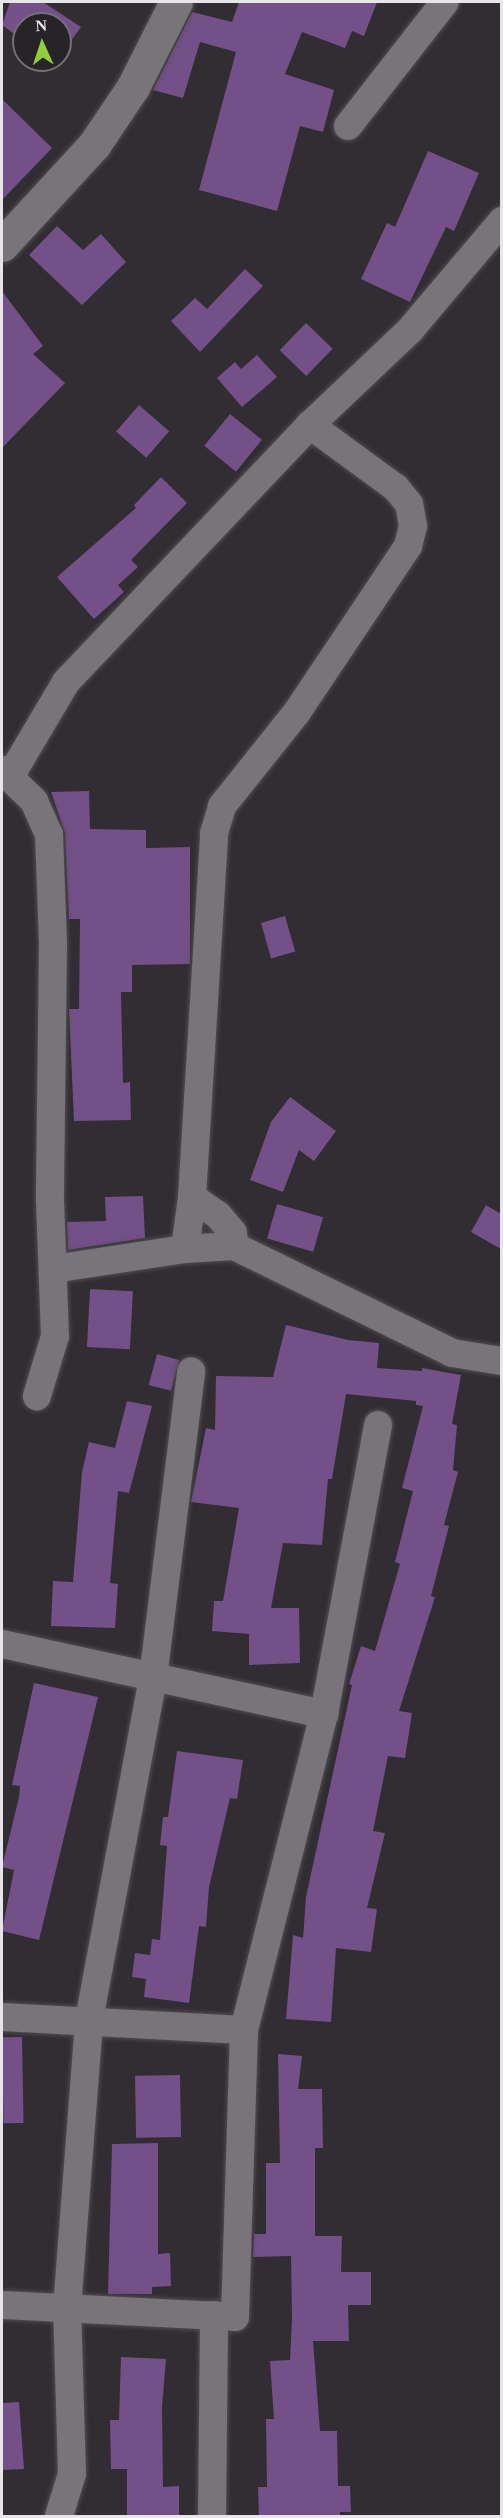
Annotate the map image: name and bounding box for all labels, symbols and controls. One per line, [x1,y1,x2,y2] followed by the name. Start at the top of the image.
[12,12,72,72] north arrow
[35,17,47,34] text: N

